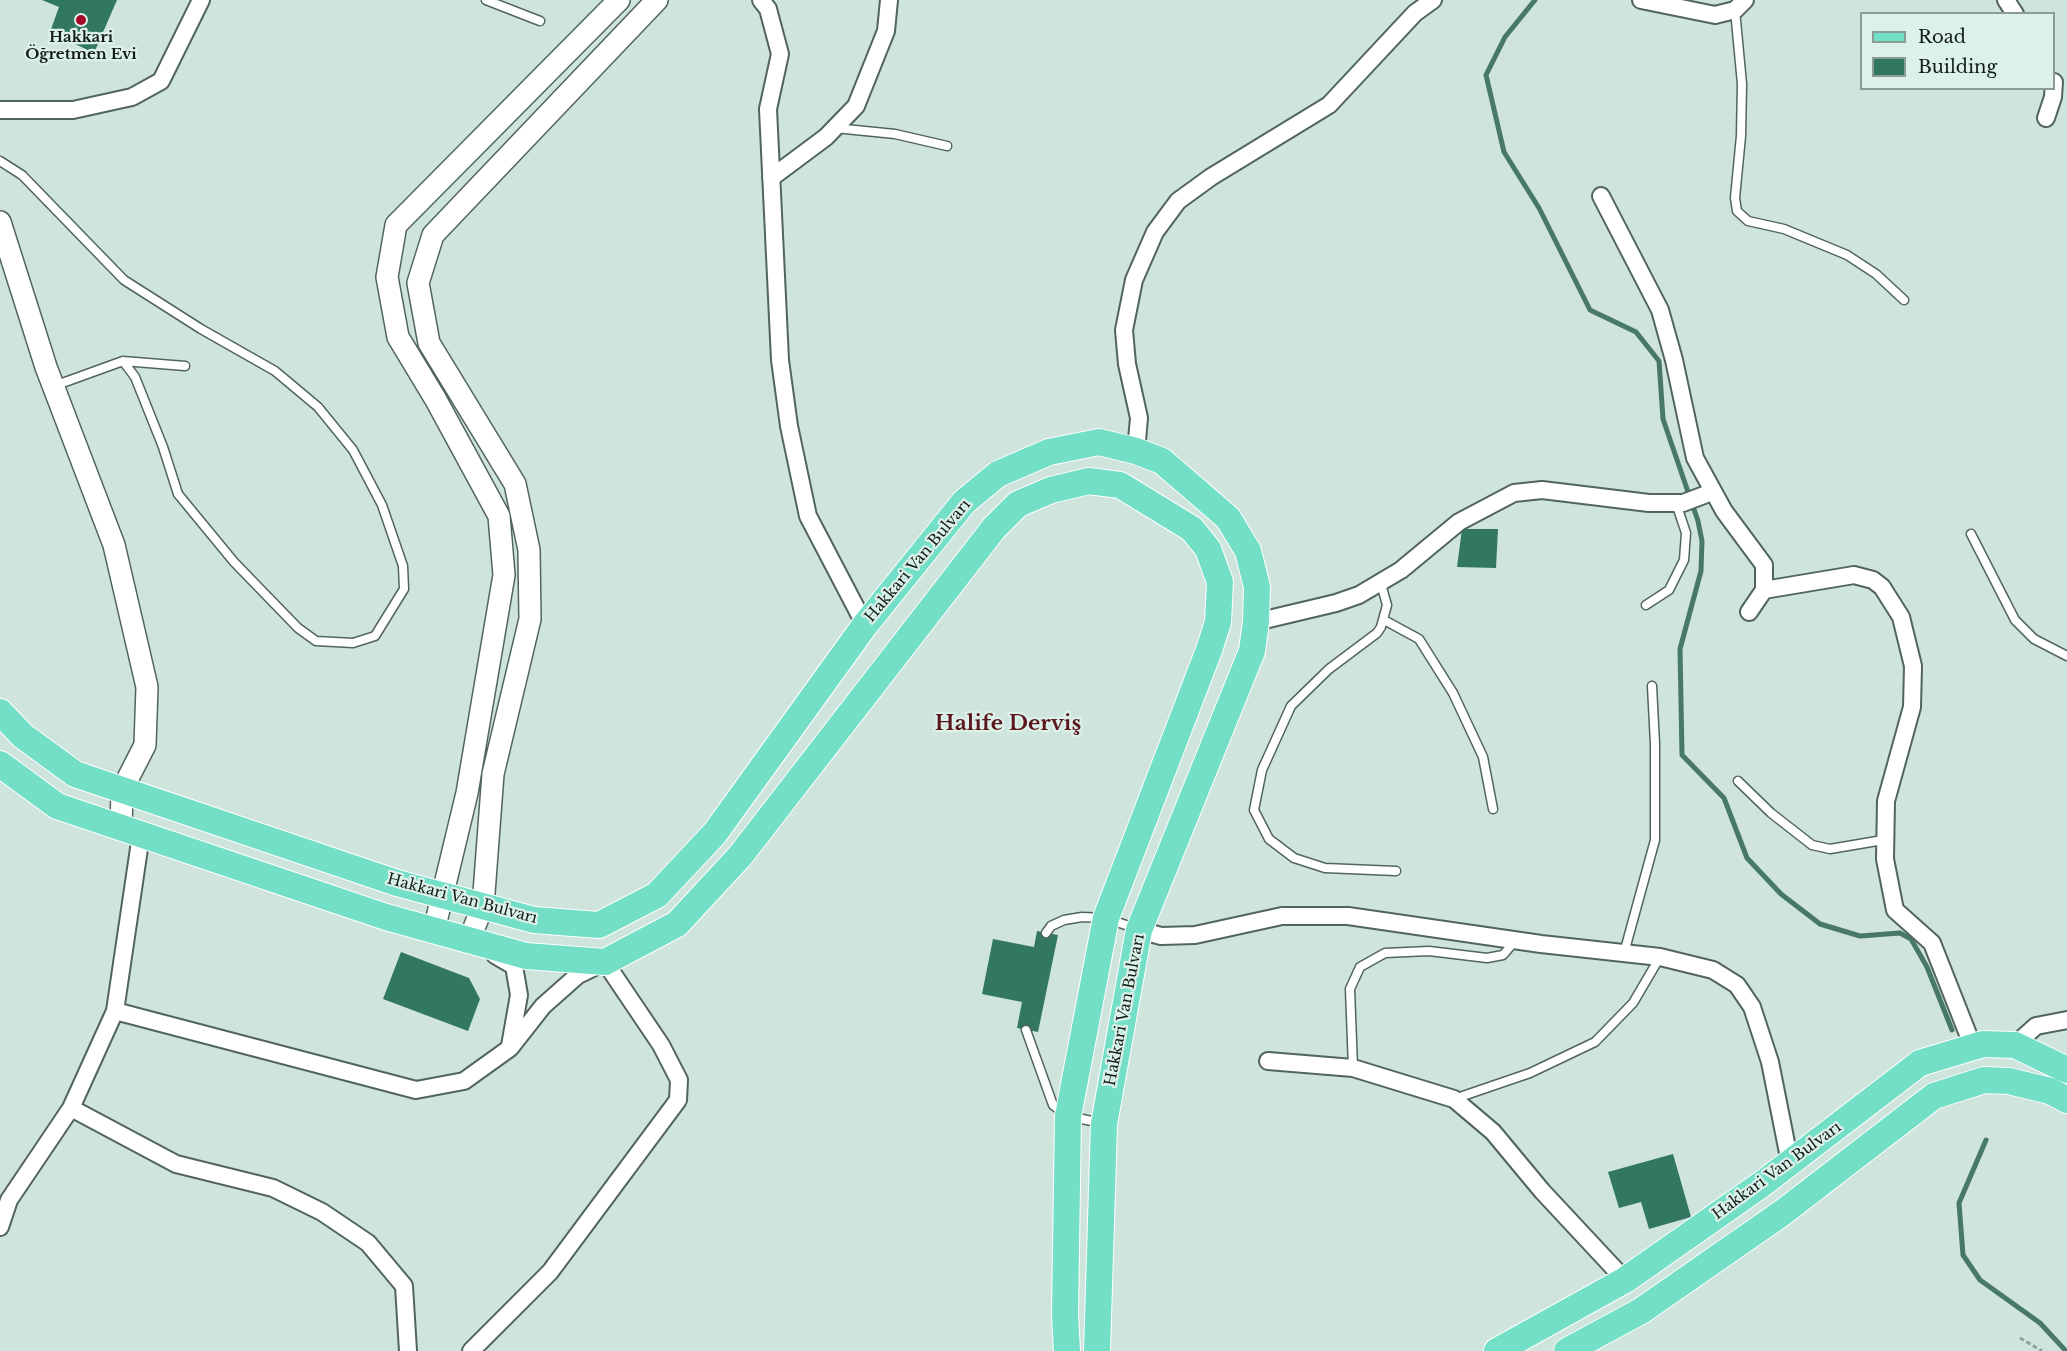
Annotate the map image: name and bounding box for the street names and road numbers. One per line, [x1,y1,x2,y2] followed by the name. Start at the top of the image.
[861,496,975,626] street label: Hakkari Van Bulvarı
[385,870,539,928] street label: Hakkari Van Bulvarı
[1101,932,1149,1088] street label: Hakkari Van Bulvarı
[1709,1118,1845,1224] street label: Hakkari Van Bulvarı

